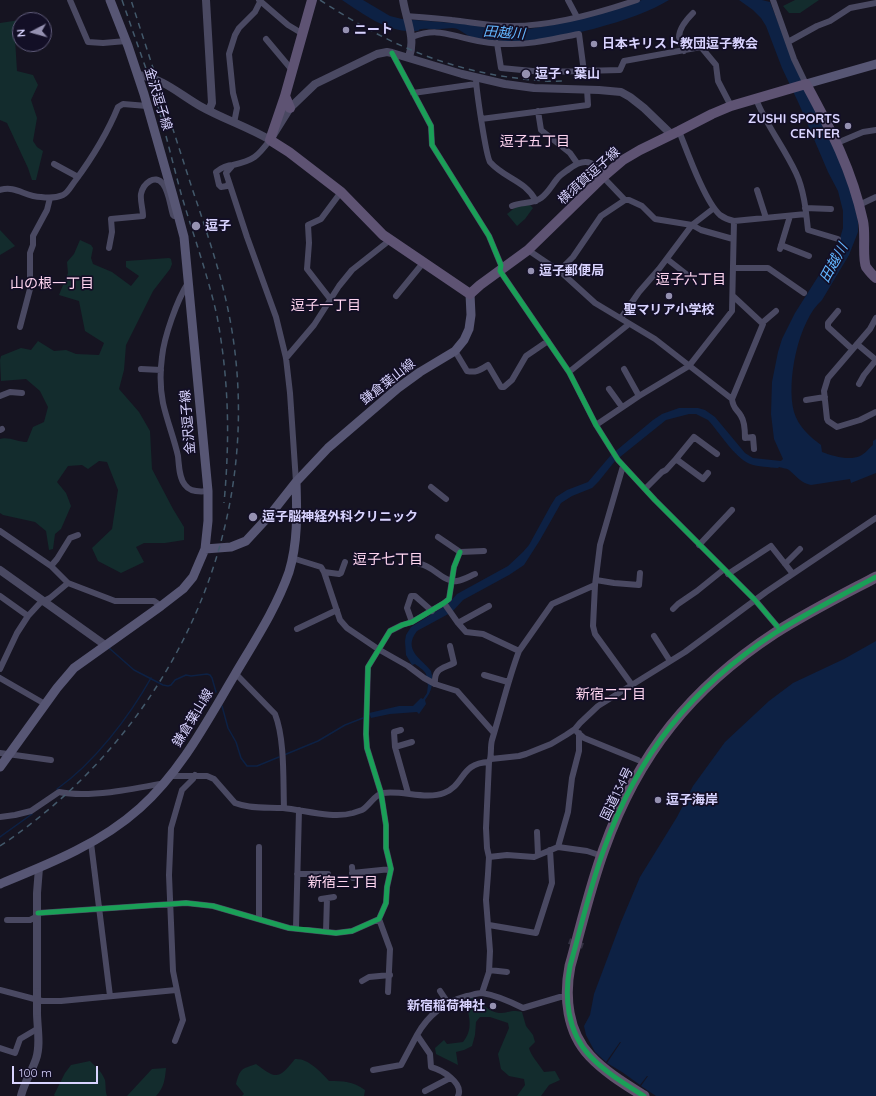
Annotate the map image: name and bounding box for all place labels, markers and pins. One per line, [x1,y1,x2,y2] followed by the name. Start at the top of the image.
[354,22,393,38] place label: ニート
[341,25,351,35] marker: ニート
[602,36,758,52] place label: 日本キリスト教団逗子教会
[589,39,599,49] marker: 日本キリスト教団逗子教会
[535,66,600,82] place label: 逗子・葉山
[520,68,532,80] marker: 逗子・葉山
[748,111,840,142] place label: ZUSHI SPORTS CENTER
[843,121,853,131] marker: ZUSHI SPORTS CENTER
[205,218,231,234] place label: 逗子
[190,220,202,232] marker: 逗子
[539,263,604,279] place label: 逗子郵便局
[526,266,536,276] marker: 逗子郵便局
[664,291,674,301] marker: 聖マリア小学校
[624,302,714,318] place label: 聖マリア小学校
[262,509,418,525] place label: 逗子脳神経外科クリニック
[247,511,259,523] marker: 逗子脳神経外科クリニック
[666,792,718,808] place label: 逗子海岸
[653,795,663,805] marker: 逗子海岸
[407,998,485,1014] place label: 新宿稲荷神社
[488,1001,498,1011] marker: 新宿稲荷神社

